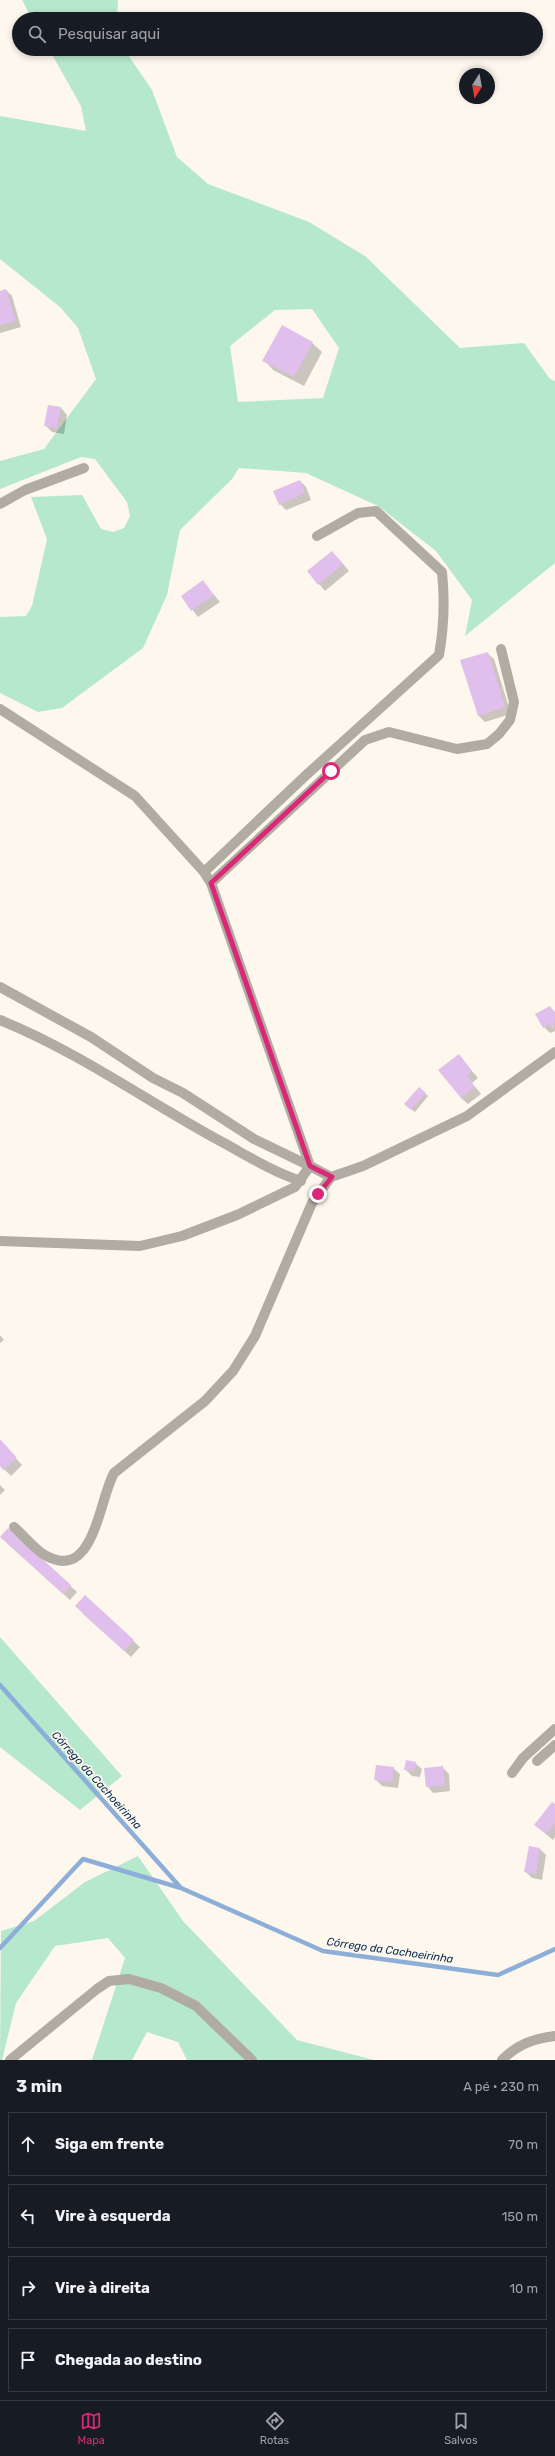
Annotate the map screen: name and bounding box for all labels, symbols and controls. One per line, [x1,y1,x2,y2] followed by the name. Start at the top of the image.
[12,12,543,56] search box
[26,23,48,45] icon: search
[58,25,160,43] text: Pesquisar aqui
[459,68,495,104] north arrow
[322,762,340,780] route start
[309,1185,327,1203] route end
[49,1729,145,1833] water label: Córrego da Cachoeirinha
[326,1935,455,1966] water label: Córrego da Cachoeirinha
[16,2076,62,2096] text: 3 min
[463,2079,539,2094] text: A pé · 230 m
[17,2133,39,2155] icon: ahead
[55,2135,164,2153] text: Siga em frente
[508,2137,538,2152] text: 70 m
[17,2205,39,2227] icon: left
[55,2207,171,2225] text: Vire à esquerda
[502,2209,538,2224] text: 150 m
[17,2277,39,2299] icon: right
[55,2279,150,2297] text: Vire à direita
[509,2281,538,2296] text: 10 m
[17,2349,39,2371] icon: arrive
[55,2351,202,2369] text: Chegada ao destino
[77,2410,105,2447] tab: Mapa
[260,2410,289,2447] tab: Rotas
[444,2410,478,2447] tab: Salvos

